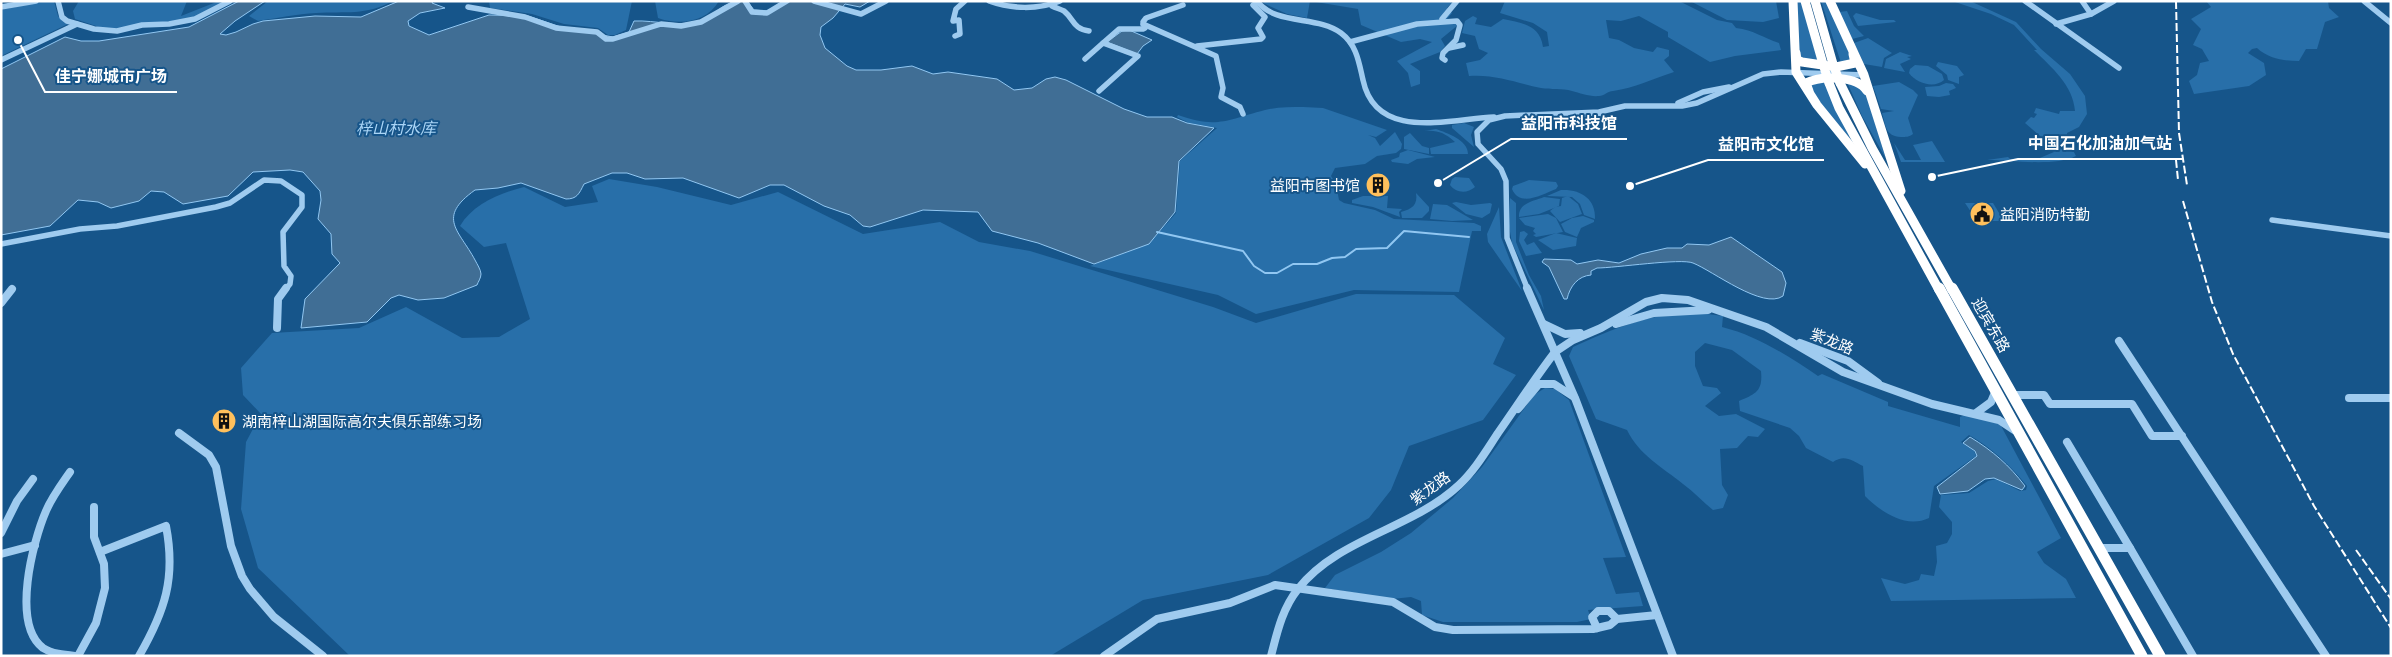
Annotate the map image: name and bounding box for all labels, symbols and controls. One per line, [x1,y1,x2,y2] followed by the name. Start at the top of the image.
[45,61,177,92] callout: 佳宁娜城市广场
[55,66,167,86] text: 佳宁娜城市广场
[1511,108,1627,139] callout: 益阳市科技馆
[1521,113,1617,133] text: 益阳市科技馆
[356,118,439,138] water label: 梓山村水库
[2018,128,2182,159] callout: 中国石化加油加气站
[1708,129,1824,160] callout: 益阳市文化馆
[2028,133,2172,153] text: 中国石化加油加气站
[1718,134,1814,154] text: 益阳市文化馆
[1365,172,1391,198] building icon: 益阳市图书馆
[1270,176,1360,195] place label: 益阳市图书馆
[1969,201,1995,227] public building icon: 益阳消防特勤
[2000,205,2090,224] place label: 益阳消防特勤
[1968,294,2014,356] street label: 迎宾东路
[1808,324,1856,358] street label: 紫龙路
[211,408,237,434] building icon: 湖南梓山湖国际高尔夫俱乐部练习场
[242,412,482,431] place label: 湖南梓山湖国际高尔夫俱乐部练习场
[1406,467,1454,509] street label: 紫龙路

